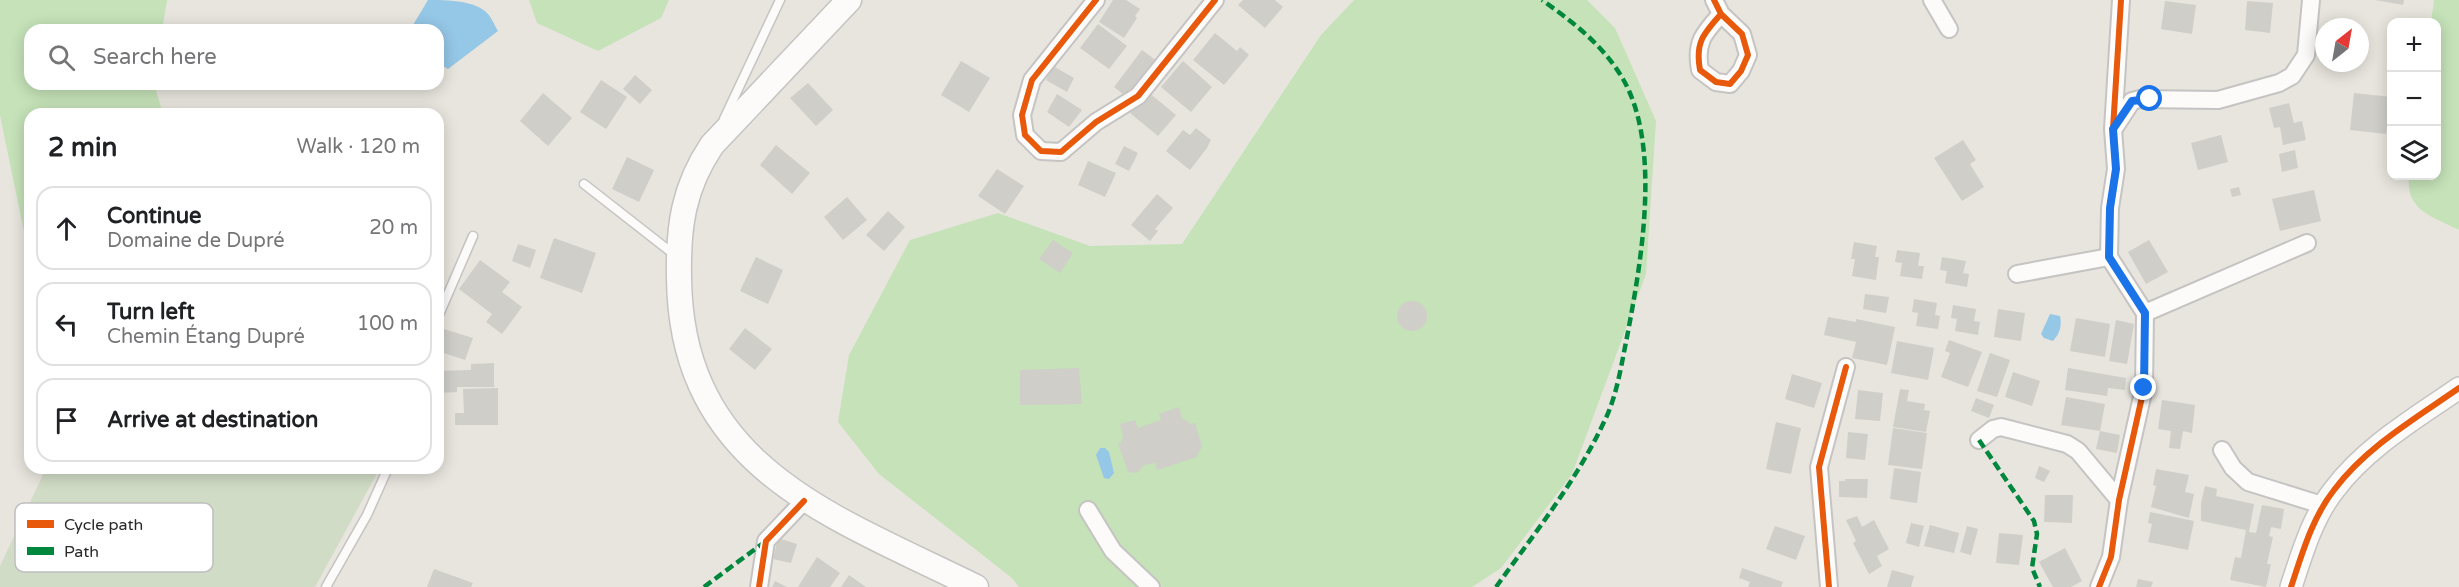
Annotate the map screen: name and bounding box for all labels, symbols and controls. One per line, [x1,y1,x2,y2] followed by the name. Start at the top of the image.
[2315,18,2369,72] north arrow
[2387,18,2441,180] map controls
[2387,18,2441,72] button: +
[24,24,444,90] search box
[45,41,78,74] icon: search
[93,44,217,70] text: Search here
[2387,72,2441,126] button: −
[2136,85,2162,111] route start
[2387,126,2441,180] button: layers
[48,132,117,163] text: 2 min
[297,135,420,159] text: Walk · 120 m
[107,203,202,229] text: Continue
[50,212,83,245] icon: ahead
[369,216,418,240] text: 20 m
[107,229,285,253] text: Domaine de Dupré
[107,299,195,325] text: Turn left
[50,308,83,341] icon: left
[357,312,418,336] text: 100 m
[107,325,305,349] text: Chemin Étang Dupré
[2130,374,2156,400] route end
[50,404,83,437] icon: arrive
[107,407,318,433] text: Arrive at destination
[15,503,213,572] legend
[64,515,143,535] text: Cycle path
[64,542,99,562] text: Path

